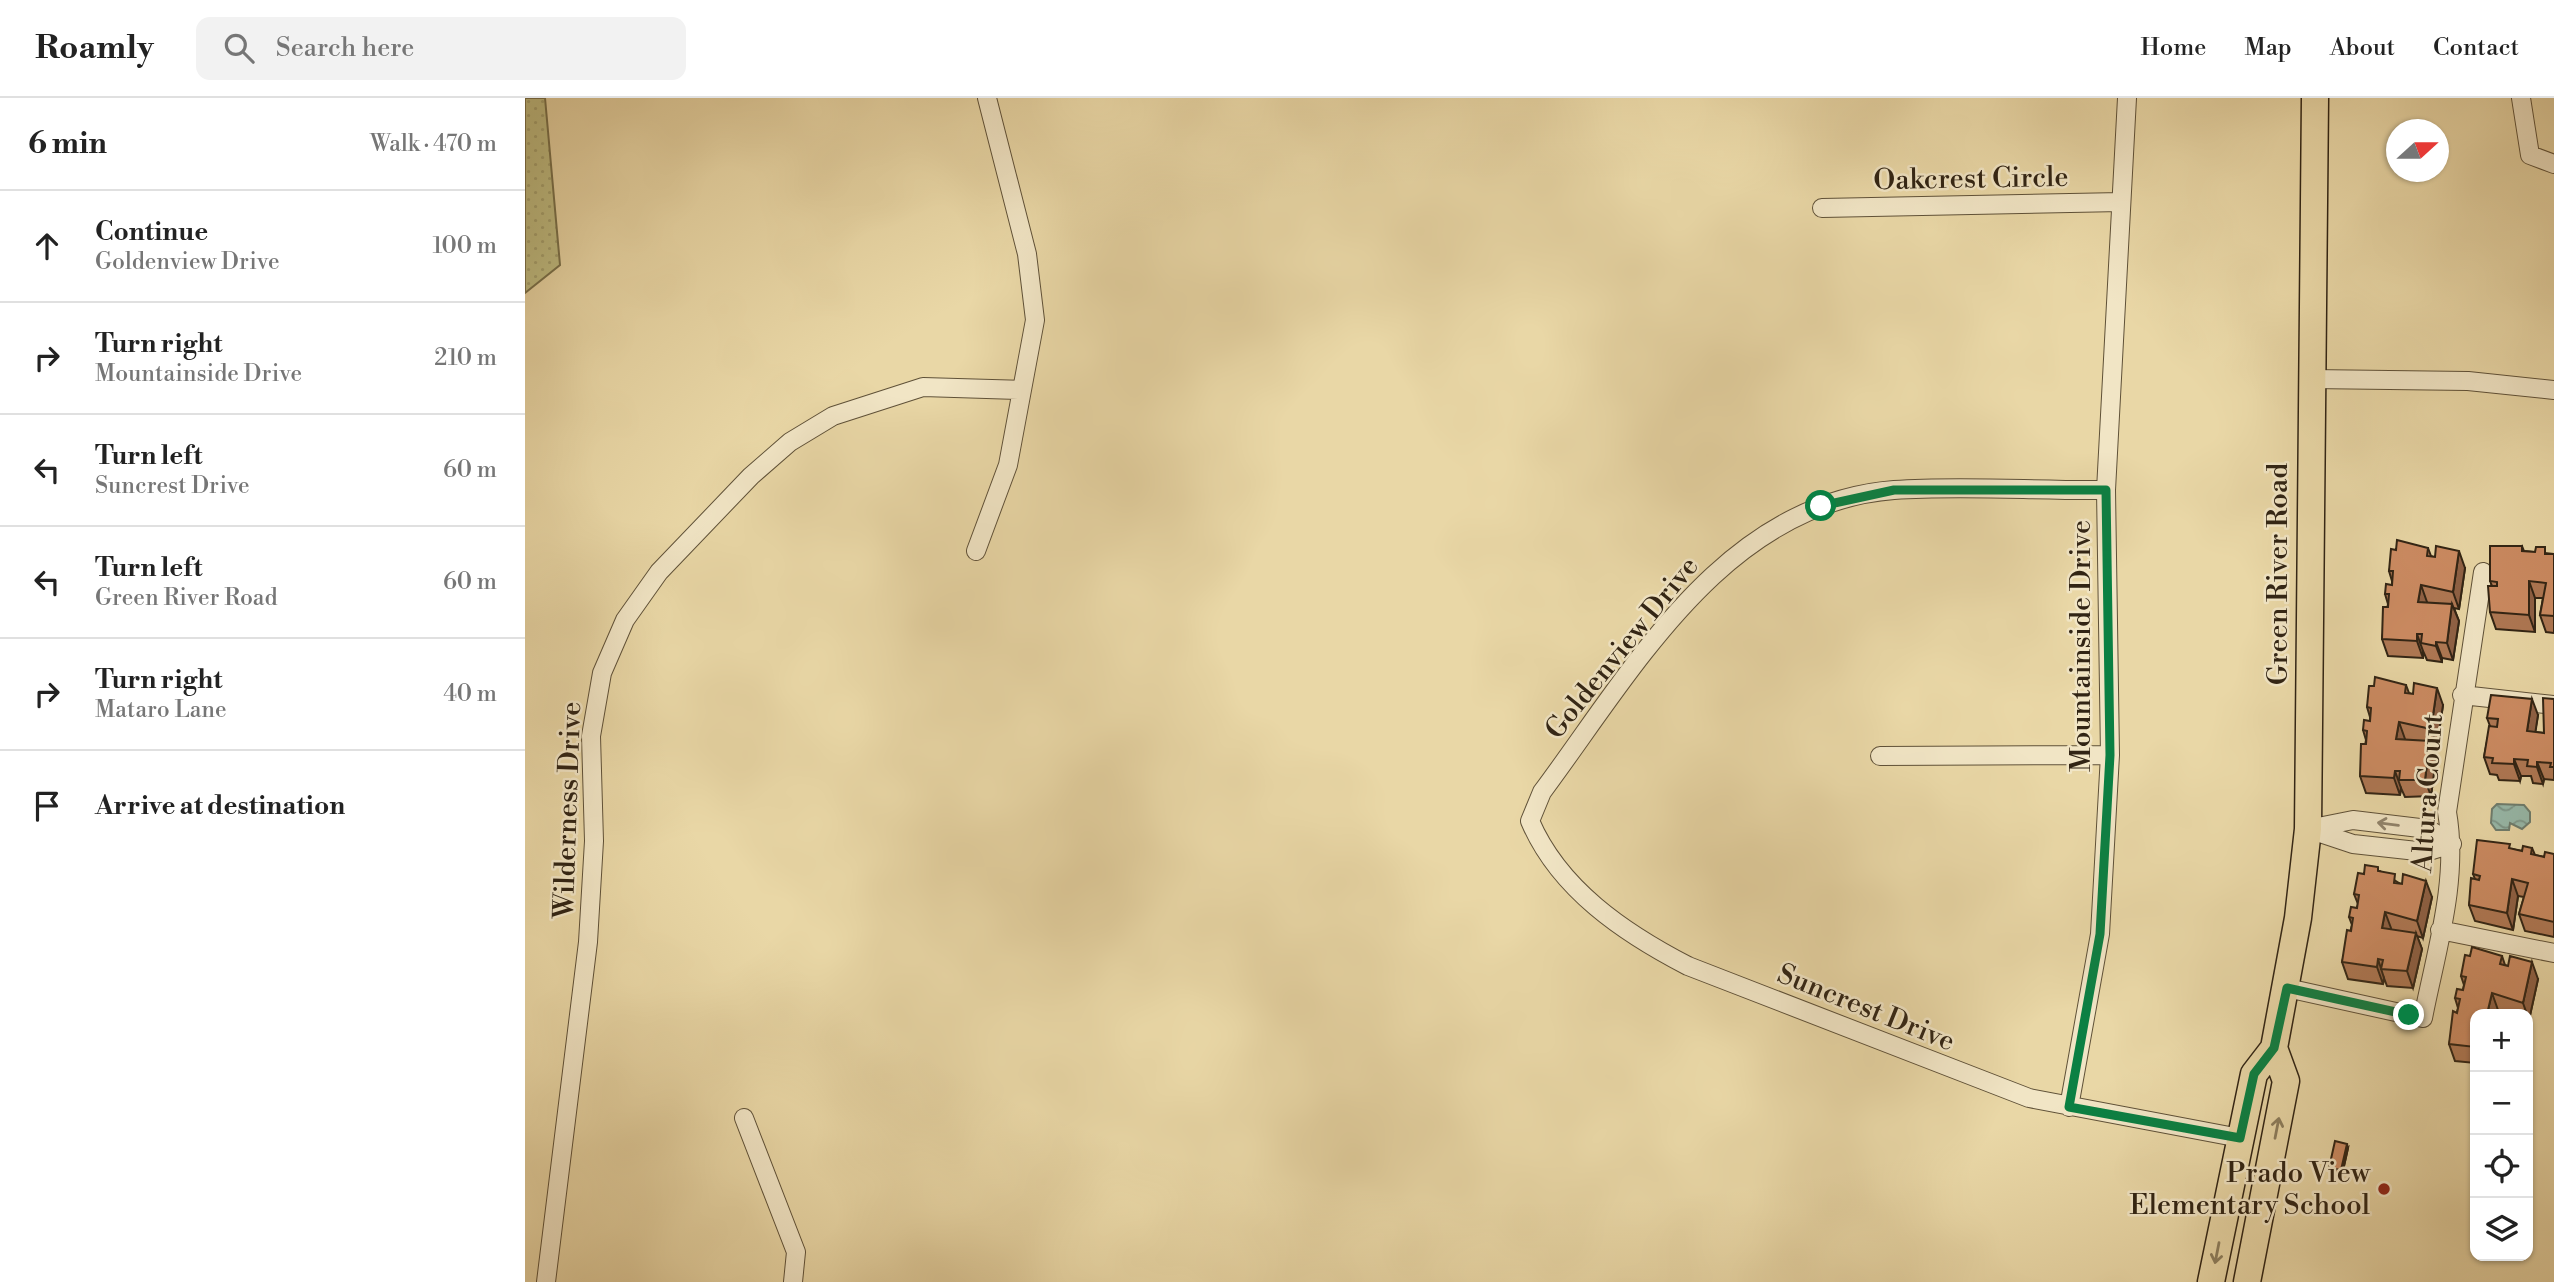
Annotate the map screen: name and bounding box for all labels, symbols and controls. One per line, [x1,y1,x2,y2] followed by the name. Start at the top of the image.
[196,17,686,80] search box
[35,28,154,69] text: Roamly
[220,29,258,67] icon: search
[276,32,414,64] text: Search here
[2141,33,2206,63] text: Home
[2244,33,2292,63] text: Map
[2330,33,2395,63] text: About
[2433,33,2519,63] text: Contact
[2386,119,2449,182] north arrow
[28,125,107,163] text: 6 min
[370,130,497,158] text: Walk · 470 m
[1873,160,2069,198] street label: Oakcrest Circle
[95,216,208,248] text: Continue
[28,227,66,265] icon: ahead
[432,232,497,260] text: 100 m
[95,248,280,276] text: Goldenview Drive
[95,328,223,360] text: Turn right
[28,339,66,377] icon: right
[434,344,497,372] text: 210 m
[95,360,302,388] text: Mountainside Drive
[95,440,203,472] text: Turn left
[28,451,66,489] icon: left
[443,456,497,484] text: 60 m
[2261,463,2296,685] street label: Green River Road
[95,472,250,500] text: Suncrest Drive
[1805,490,1836,521] route start
[2064,520,2099,772] street label: Mountainside Drive
[1538,550,1706,746] street label: Goldenview Drive
[95,552,203,584] text: Turn left
[28,563,66,601] icon: left
[443,568,497,596] text: 60 m
[95,584,278,612] text: Green River Road
[95,664,223,696] text: Turn right
[28,675,66,713] icon: right
[443,680,497,708] text: 40 m
[95,696,227,724] text: Mataro Lane
[547,701,589,920] street label: Wilderness Drive
[2405,712,2451,875] street label: Altura Court
[28,787,66,825] icon: arrive
[95,790,345,822] text: Arrive at destination
[2377,818,2400,831] one-way arrow
[1772,956,1960,1060] street label: Suncrest Drive
[2393,999,2424,1030] route end
[2470,1009,2533,1261] map controls
[2470,1009,2533,1072] button: +
[2470,1072,2533,1135] button: −
[2270,1117,2284,1140] one-way arrow
[2470,1135,2533,1198] button: locate
[2129,1156,2371,1223] place label: Prado View Elementary School
[2376,1181,2392,1197] marker: Prado View Elementary School
[2470,1198,2533,1261] button: layers
[2210,1241,2223,1264] one-way arrow

